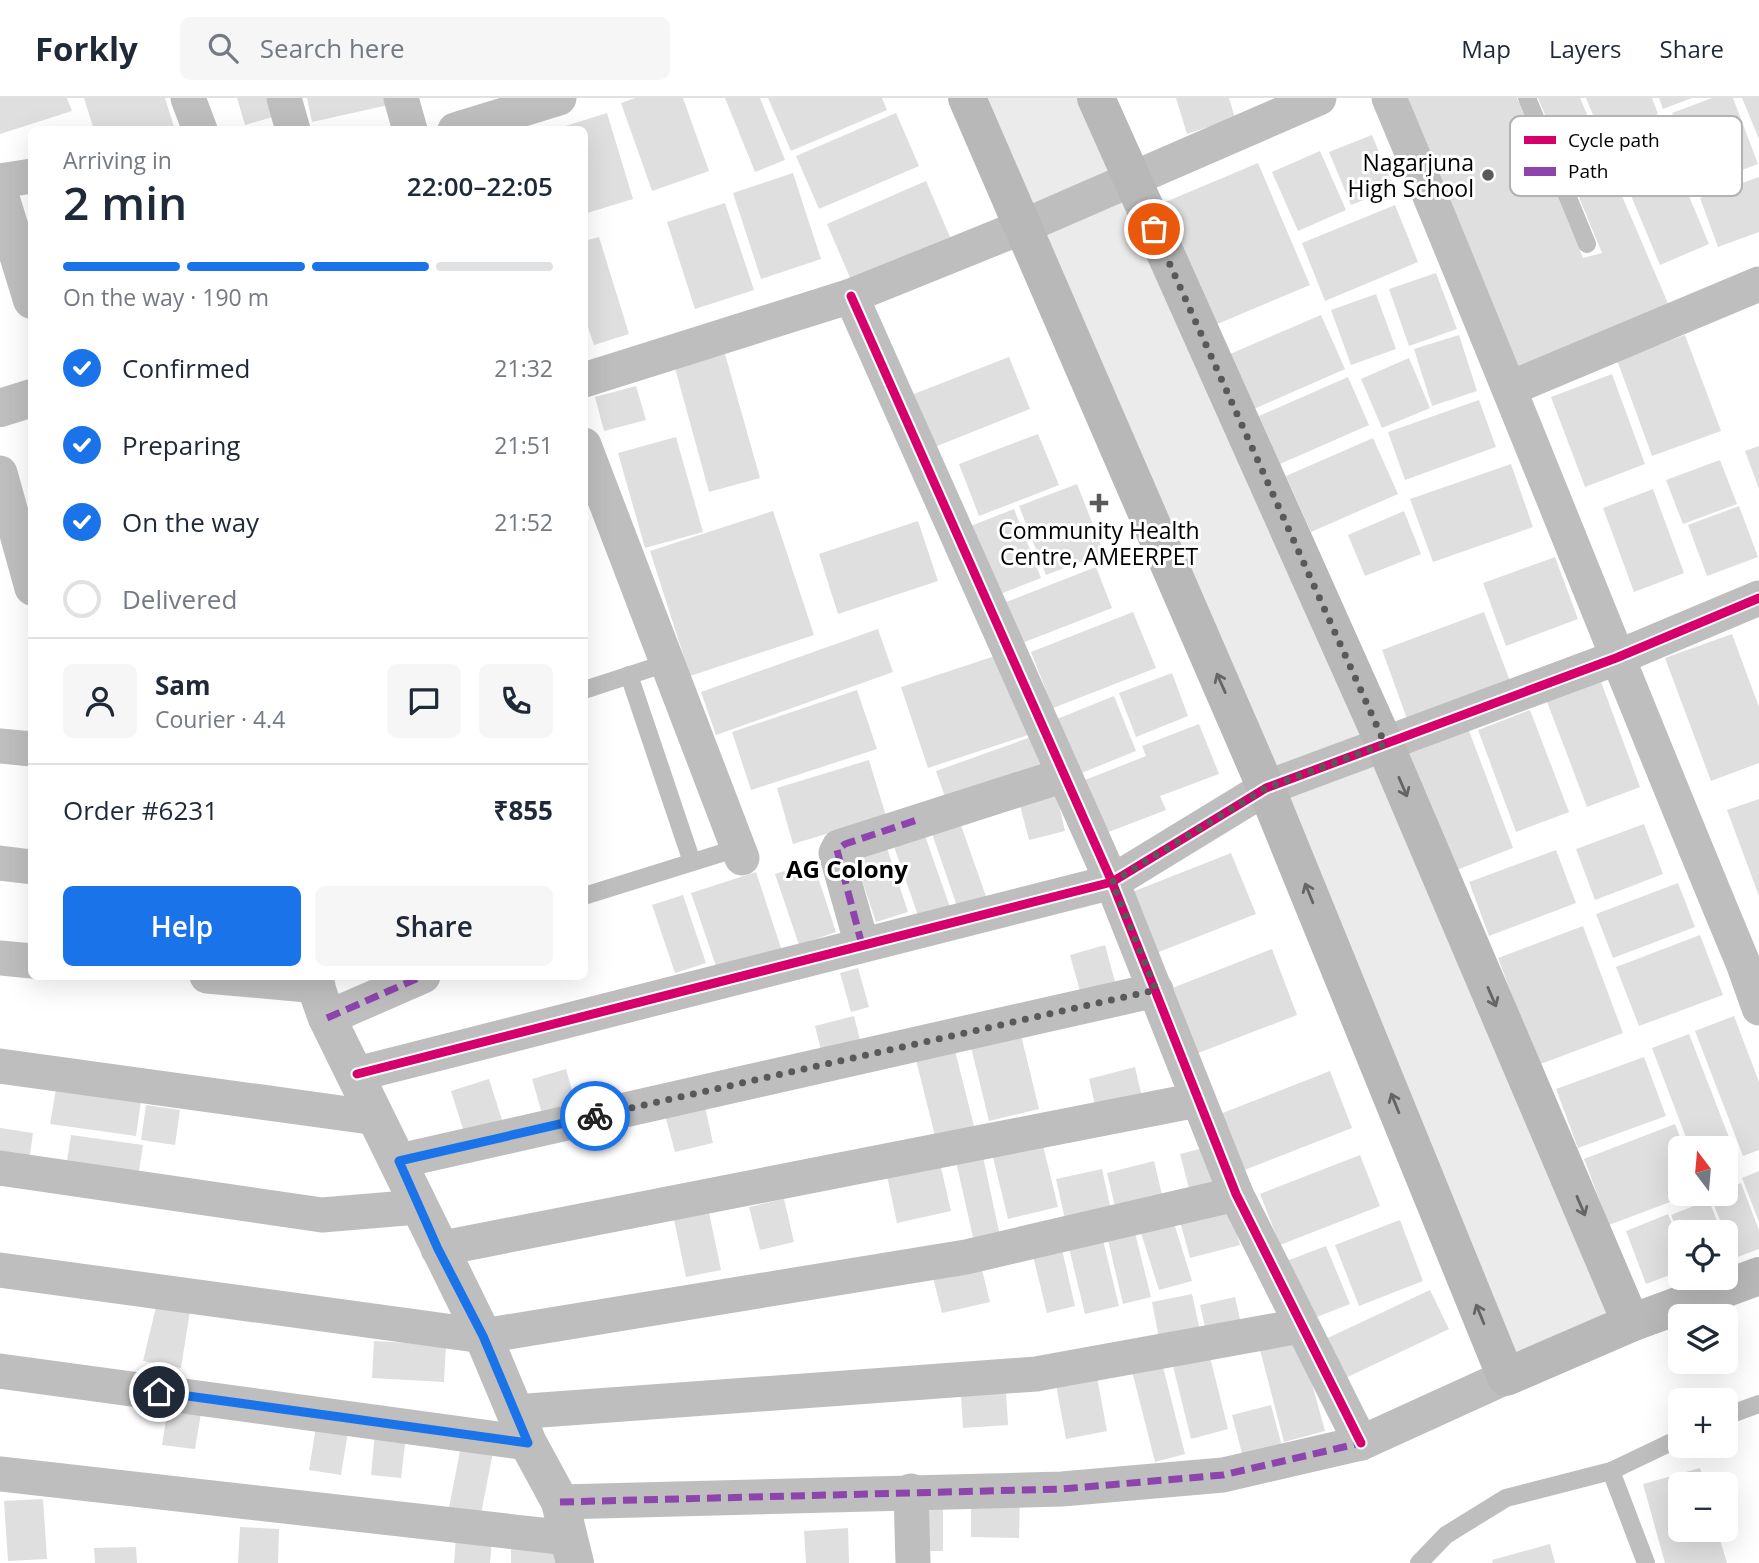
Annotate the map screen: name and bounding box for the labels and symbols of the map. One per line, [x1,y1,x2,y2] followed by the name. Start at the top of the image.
[1510,116,1742,196] legend
[1568,127,1660,153] text: Cycle path
[1347,146,1474,204] place label: Nagarjuna High School
[1568,158,1608,184] text: Path
[1480,167,1496,183] marker: Nagarjuna High School
[1124,199,1184,259] pin
[1089,493,1109,513] marker: Community Health Centre, AMEERPET
[998,514,1200,572] place label: Community Health Centre, AMEERPET
[1214,673,1227,694] one-way arrow
[1397,776,1410,797] one-way arrow
[786,852,908,885] district label: AG Colony
[1302,882,1315,904] one-way arrow
[1486,985,1499,1007] one-way arrow
[560,1081,630,1151] courier
[1387,1093,1400,1115] one-way arrow
[1668,1136,1738,1206] north arrow
[1575,1195,1588,1216] one-way arrow
[1473,1304,1486,1325] one-way arrow
[129,1362,189,1422] pin

